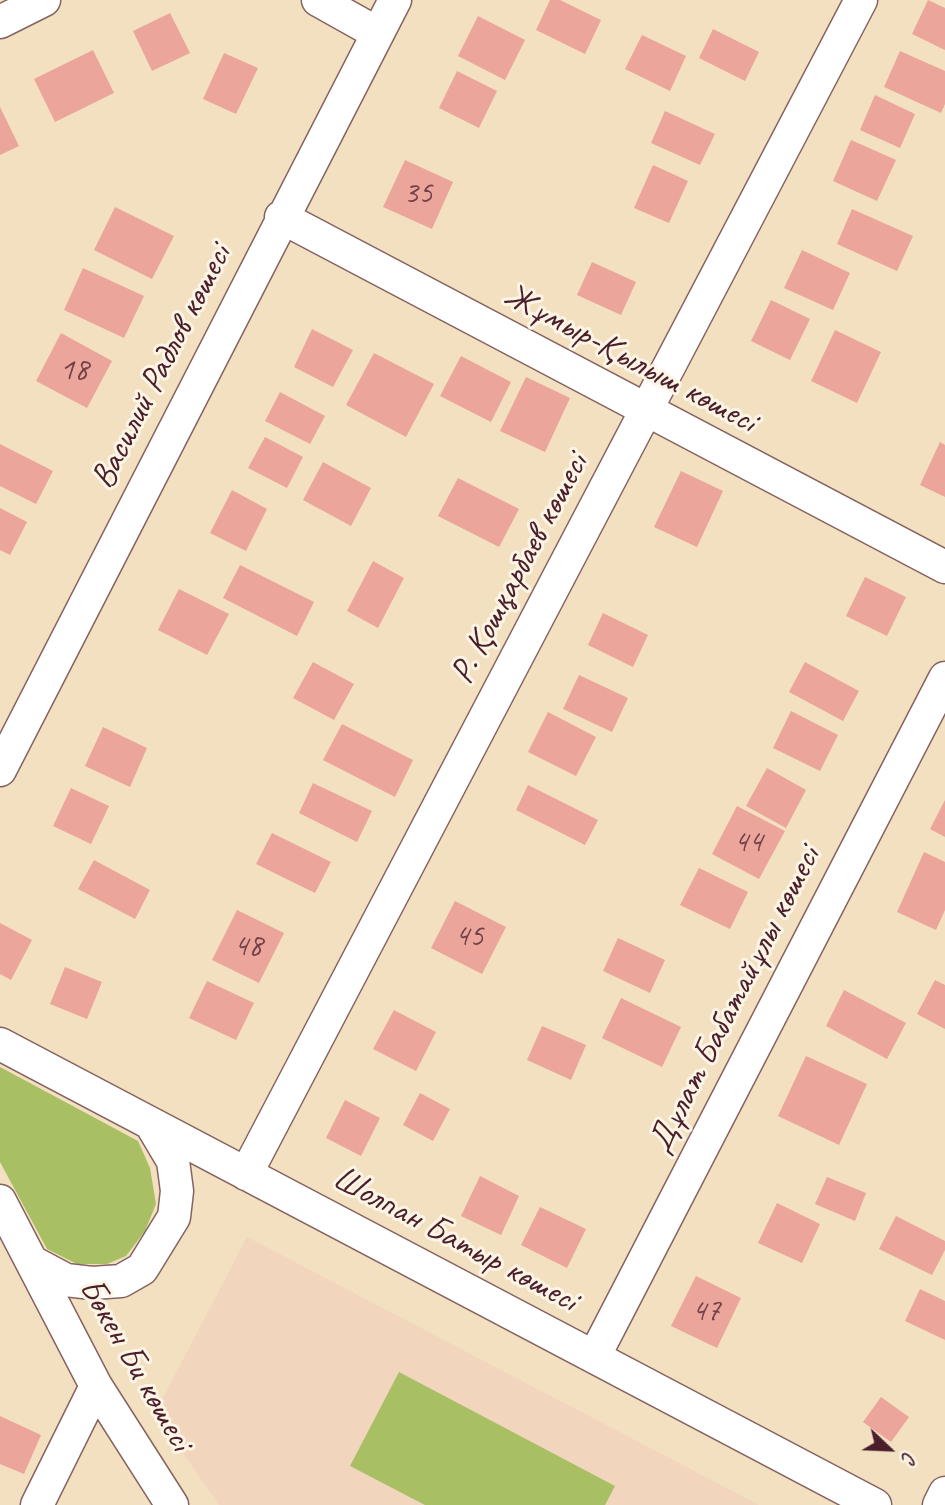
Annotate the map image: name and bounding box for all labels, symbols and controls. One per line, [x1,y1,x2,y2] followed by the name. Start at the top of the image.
[404,175,432,213] house number: 35
[82,238,242,496] street label: Василий Радлов көшесі
[497,275,763,443] street label: Жұмыр-Қылыш көшесі
[60,352,88,390] house number: 18
[442,447,598,691] street label: Р. Қошқарбаев көшесі
[734,824,762,862] house number: 44
[640,840,830,1160] street label: Дұлат Бабатайұлы көшесі
[455,918,483,956] house number: 45
[234,928,262,966] house number: 48
[325,1158,585,1322] street label: Шолпан Батыр көшесі
[69,1271,201,1459] street label: Бөкен Би көшесі
[692,1293,720,1331] house number: 47
[854,1414,924,1484] north arrow
[895,1448,921,1466] text: С

